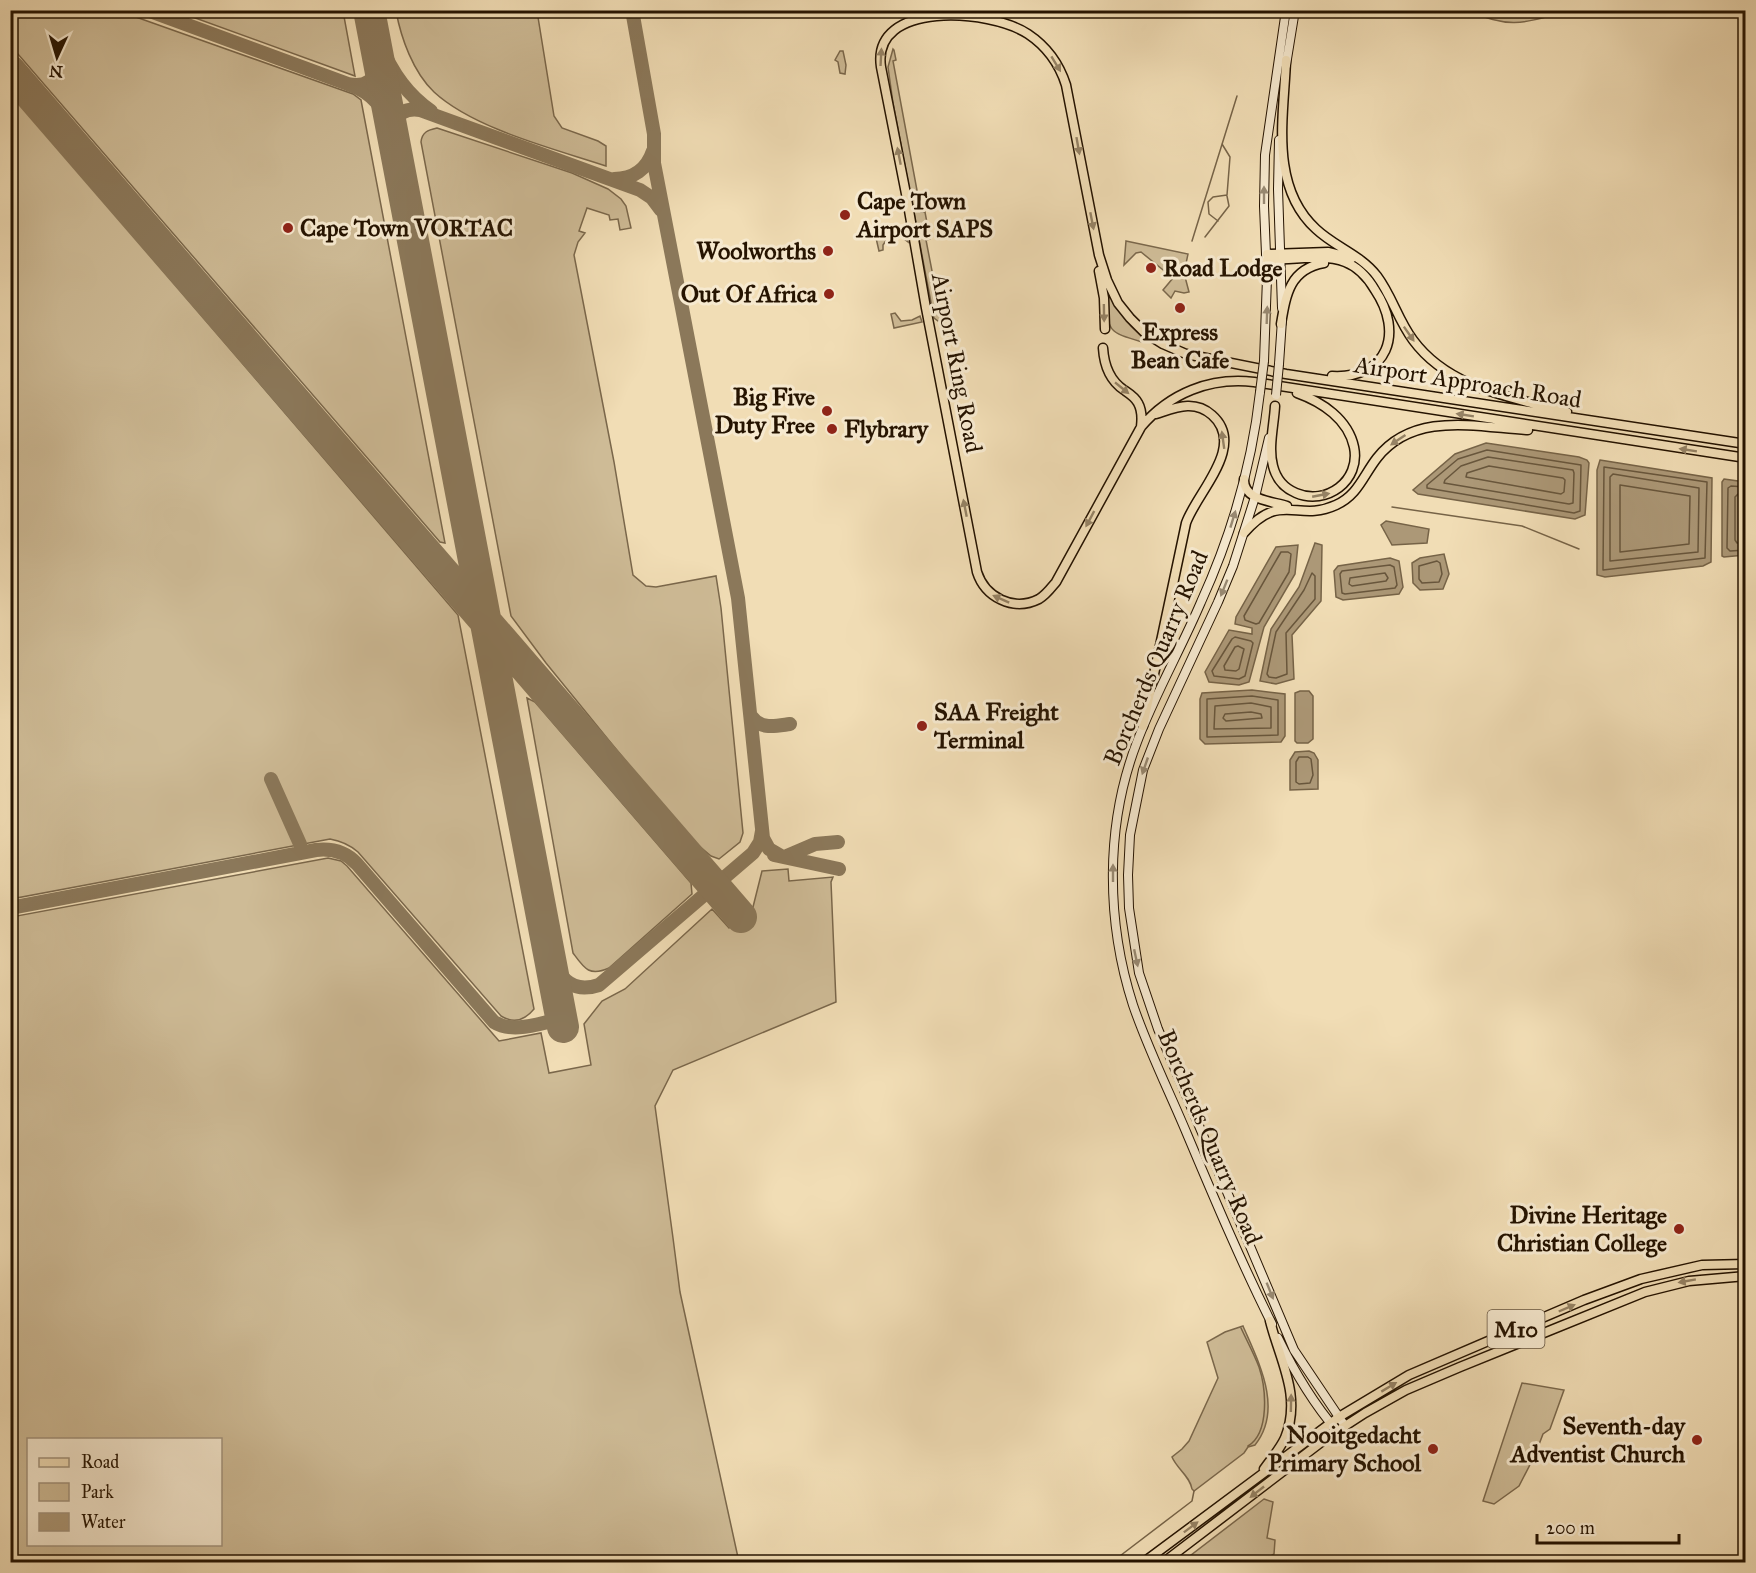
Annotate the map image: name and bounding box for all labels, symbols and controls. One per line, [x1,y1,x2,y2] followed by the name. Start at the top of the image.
[27,27,87,87] north arrow
[877,47,886,66] one-way arrow
[1051,56,1062,72] one-way arrow
[48,61,63,81] text: N
[1073,137,1082,156] one-way arrow
[894,147,903,166] one-way arrow
[855,186,993,244] place label: Cape Town Airport SAPS
[1259,186,1269,205] one-way arrow
[838,208,852,222] marker: Cape Town Airport SAPS
[1088,212,1097,231] one-way arrow
[300,213,513,243] place label: Cape Town VORTAC
[281,221,295,235] marker: Cape Town VORTAC
[696,236,816,266] place label: Woolworths
[821,244,835,258] marker: Woolworths
[1163,253,1283,283] place label: Road Lodge
[1144,261,1158,275] marker: Road Lodge
[925,270,989,455] street label: Airport Ring Road
[681,279,818,309] place label: Out Of Africa
[822,287,836,301] marker: Out Of Africa
[1173,301,1187,315] marker: Express Bean Cafe
[1100,303,1109,322] one-way arrow
[1262,305,1271,324] one-way arrow
[1131,317,1229,375] place label: Express Bean Cafe
[1403,326,1414,342] one-way arrow
[1351,349,1584,415] street label: Airport Approach Road
[1115,381,1130,393] one-way arrow
[714,382,815,440] place label: Big Five Duty Free
[820,404,834,418] marker: Big Five Duty Free
[1456,411,1475,420] one-way arrow
[844,414,930,444] place label: Flybrary
[825,422,839,436] marker: Flybrary
[1219,430,1228,449] one-way arrow
[1390,434,1406,445] one-way arrow
[1678,445,1697,454] one-way arrow
[1312,490,1331,499] one-way arrow
[960,498,969,517] one-way arrow
[1228,510,1238,528] one-way arrow
[1085,511,1095,528] one-way arrow
[1097,546,1215,770] street label: Borcherds Quarry Road
[1219,579,1229,597] one-way arrow
[992,594,1010,604] one-way arrow
[933,697,1059,755] place label: SAA Freight Terminal
[915,719,929,733] marker: SAA Freight Terminal
[1140,757,1150,775] one-way arrow
[1108,864,1118,883] one-way arrow
[1132,949,1141,968] one-way arrow
[1151,1025,1269,1249] street label: Borcherds Quarry Road
[1497,1200,1667,1258] place label: Divine Heritage Christian College
[1672,1222,1686,1236] marker: Divine Heritage Christian College
[1678,1277,1697,1286] one-way arrow
[1265,1282,1275,1300] one-way arrow
[1558,1303,1576,1312] one-way arrow
[1488,1310,1544,1348] road number: M10
[1381,1381,1397,1392] one-way arrow
[1287,1394,1296,1413] one-way arrow
[1509,1411,1687,1469] place label: Seventh-day Adventist Church
[1268,1420,1422,1478] place label: Nooitgedacht Primary School
[1690,1433,1704,1447] marker: Seventh-day Adventist Church
[27,1438,222,1546] legend
[1426,1442,1440,1456] marker: Nooitgedacht Primary School
[81,1451,119,1473] text: Road
[81,1481,114,1503] text: Park
[1249,1485,1265,1498] one-way arrow
[1537,1507,1680,1545] scale bar
[81,1511,126,1533] text: Water
[1546,1517,1595,1539] text: 200 m
[1183,1522,1198,1534] one-way arrow

